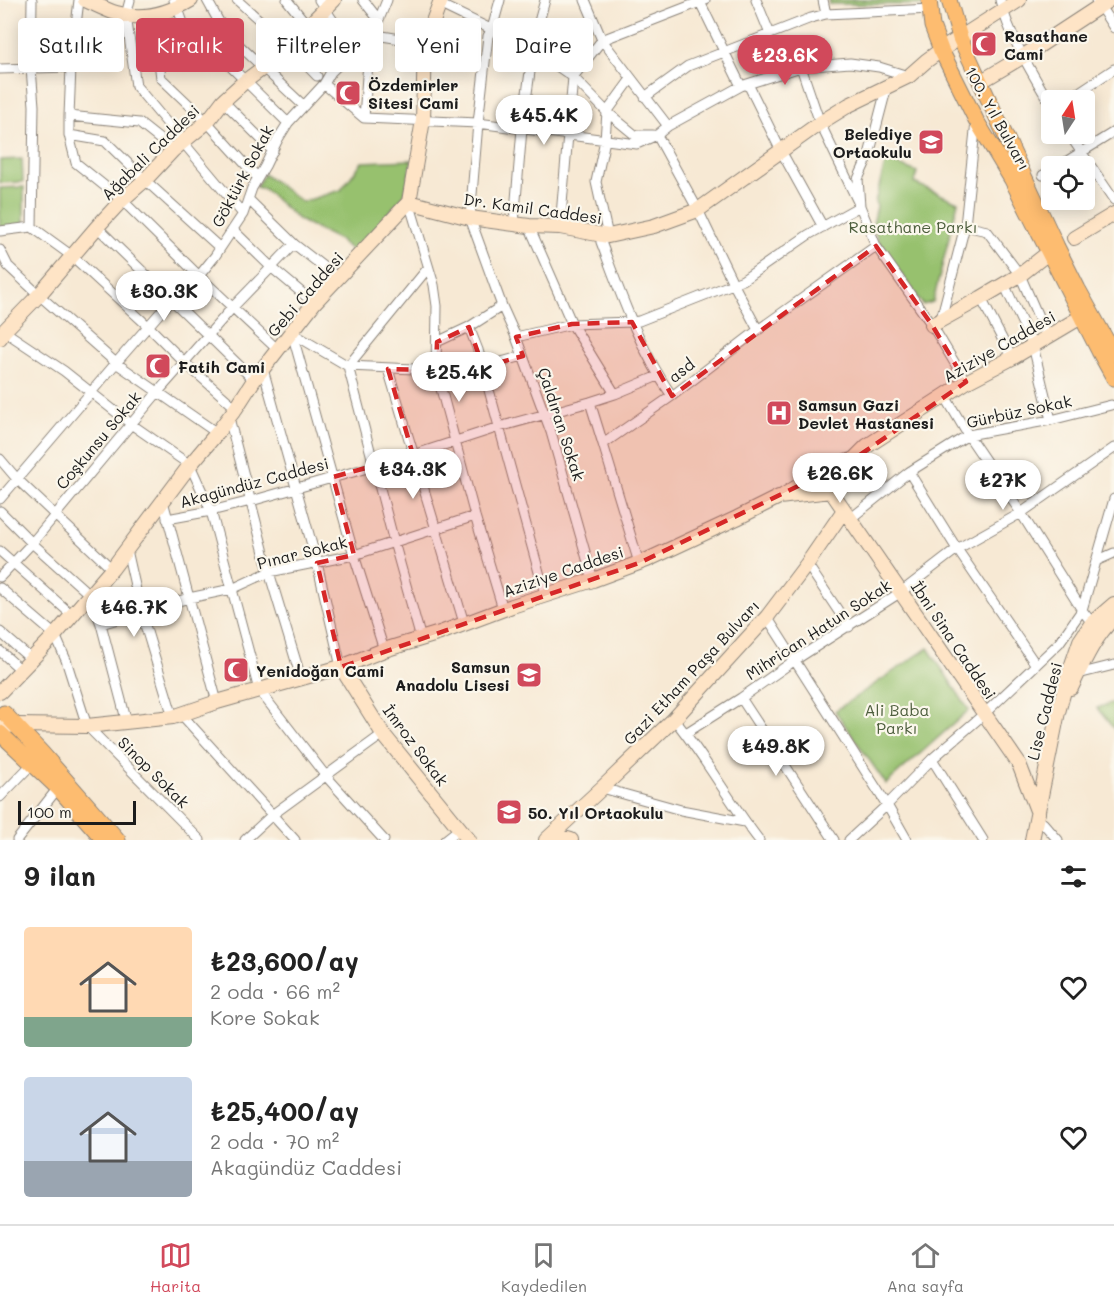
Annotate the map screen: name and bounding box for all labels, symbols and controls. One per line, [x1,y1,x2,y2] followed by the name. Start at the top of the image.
[18,18,124,72] chip: Satılık
[136,18,244,72] chip: Kiralık
[256,18,383,72] chip: Filtreler
[395,18,481,72] chip: Yeni
[493,18,593,72] chip: Daire
[1004,25,1088,64] place label: Rasathane Cami
[969,29,999,59] mosque icon: Rasathane Cami
[736,35,834,86] pin: ₺23.6K
[751,41,819,67] text: ₺23.6K
[961,62,1035,174] street label: 100. Yıl Bulvarı
[368,74,459,113] place label: Özdemirler Sitesi Cami
[333,78,363,108] mosque icon: Özdemirler Sitesi Cami
[1041,90,1095,144] north arrow
[1041,90,1095,210] map controls
[495,95,593,146] pin: ₺45.4K
[96,100,204,204] street label: Ağabali Caddesi
[510,101,578,127] text: ₺45.4K
[206,121,278,231] street label: Göktürk Sokak
[833,123,912,162] place label: Belediye Ortaokulu
[916,127,946,157] school or university icon: Belediye Ortaokulu
[1041,156,1095,210] button: locate
[462,188,604,228] street label: Dr. Kamil Caddesi
[848,216,978,237] park label: Rasathane Parkı
[262,247,348,341] street label: Gebi Caddesi
[115,271,213,322] pin: ₺30.3K
[130,277,198,303] text: ₺30.3K
[939,305,1059,387] street label: Aziziye Caddesi
[143,351,173,381] mosque icon: Fatih Cami
[410,352,508,403] pin: ₺25.4K
[664,353,698,387] street label: asd
[178,356,265,377] place label: Fatih Cami
[425,358,493,384] text: ₺25.4K
[534,365,590,483] street label: Çaldıran Sokak
[51,387,145,493] street label: Coşkunsu Sokak
[964,390,1074,432] street label: Gürbüz Sokak
[798,394,934,433] place label: Samsun Gazi Devlet Hastanesi
[764,398,794,428] hospital icon: Samsun Gazi Devlet Hastanesi
[364,449,462,500] pin: ₺34.3K
[177,452,331,512] street label: Akagündüz Caddesi
[791,453,889,504] pin: ₺26.6K
[379,455,447,481] text: ₺34.3K
[806,459,874,485] text: ₺26.6K
[967,460,1039,511] pin: ₺27K
[979,466,1027,492] text: ₺27K
[255,531,349,573] street label: Pınar Sokak
[500,541,626,601] street label: Aziziye Caddesi
[741,574,895,684] street label: Mihrican Hatun Sokak
[907,577,1001,703] street label: İbni Sina Caddesi
[85,587,183,638] pin: ₺46.7K
[100,593,168,619] text: ₺46.7K
[618,595,764,749] street label: Gazi Etham Paşa Bulvarı
[221,655,251,685] mosque icon: Yenidoğan Cami
[395,656,510,695] place label: Samsun Anadolu Lisesi
[256,660,385,681] place label: Yenidoğan Cami
[514,660,544,690] school or university icon: Samsun Anadolu Lisesi
[1022,660,1066,762] street label: Lise Caddesi
[864,699,930,738] park label: Ali Baba Parkı
[378,700,454,790] street label: İmroz Sokak
[727,726,825,777] pin: ₺49.8K
[114,732,194,812] street label: Sinop Sokak
[742,732,810,758] text: ₺49.8K
[494,797,524,827] school or university icon: 50. Yıl Ortaokulu
[18,798,136,826] scale bar
[27,801,72,822] text: 100 m
[528,802,664,823] place label: 50. Yıl Ortaokulu
[24,859,96,893] text: 9 ilan
[1057,860,1090,893] icon: filters
[210,944,359,978] text: ₺23,600/ay
[72,951,144,1023] icon: home
[1057,971,1090,1004] icon: heart
[210,978,340,1004] text: 2 oda · 66 m²
[210,1004,320,1030] text: Kore Sokak
[210,1094,359,1128] text: ₺25,400/ay
[72,1101,144,1173] icon: home
[1057,1121,1090,1154] icon: heart
[210,1128,339,1154] text: 2 oda · 70 m²
[210,1154,402,1180] text: Akagündüz Caddesi
[150,1239,201,1296] tab: Harita
[501,1239,587,1296] tab: Kaydedilen
[887,1239,964,1296] tab: Ana sayfa

